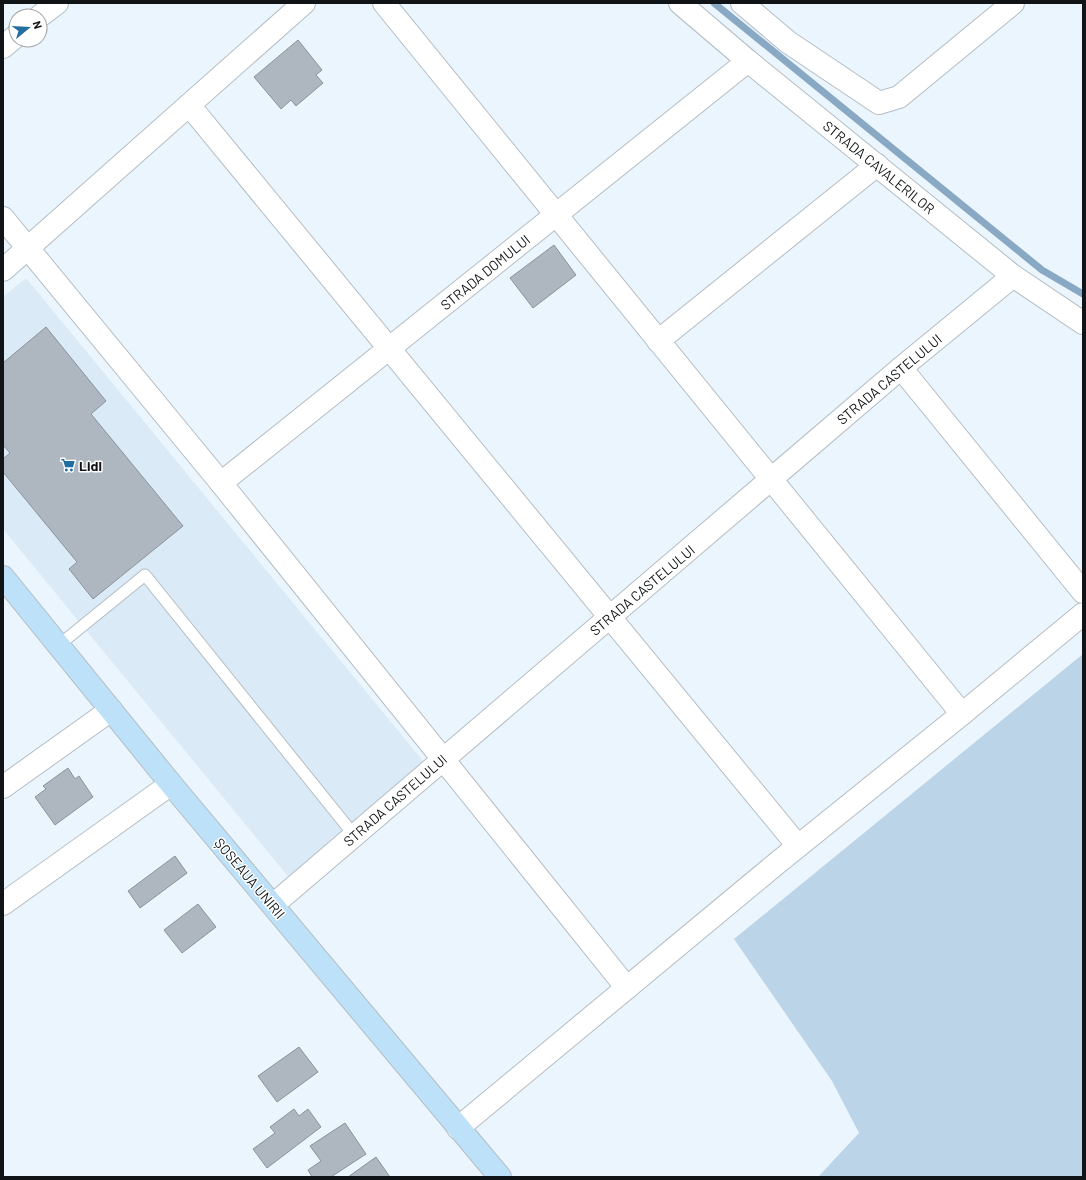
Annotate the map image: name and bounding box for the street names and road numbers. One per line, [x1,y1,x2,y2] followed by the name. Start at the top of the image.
[820,117,938,217] street label: STRADA CAVALERILOR
[437,231,533,313] street label: STRADA DOMULUI
[833,330,945,428] street label: STRADA CASTELULUI
[586,541,698,639] street label: STRADA CASTELULUI
[340,750,450,850] street label: STRADA CASTELULUI
[211,834,289,922] street label: ȘOSEAUA UNIRII

